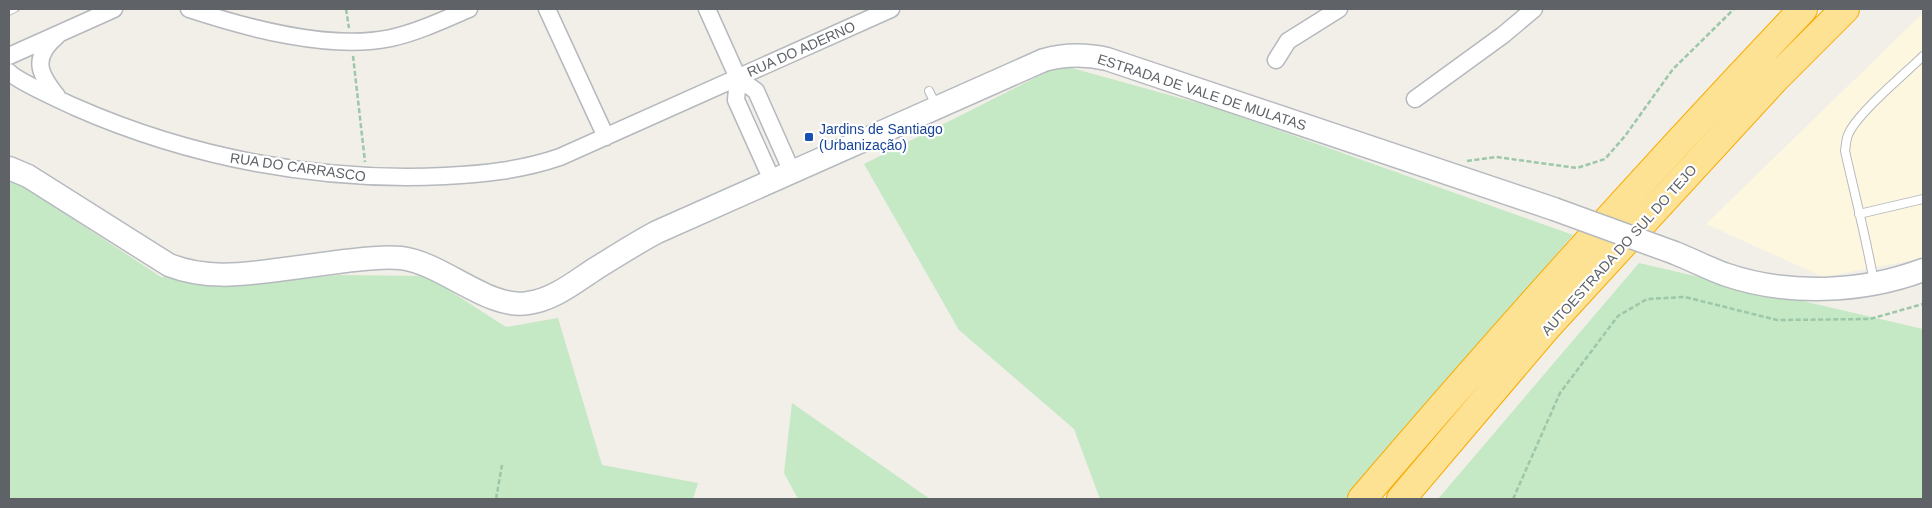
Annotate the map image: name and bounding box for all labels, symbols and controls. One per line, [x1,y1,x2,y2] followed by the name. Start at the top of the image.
[744,18,858,80] street label: RUA DO ADERNO
[1096,51,1308,133] street label: ESTRADA DE VALE DE MULATAS
[819,121,943,153] place label: Jardins de Santiago (Urbanização)
[803,131,815,143] marker: Jardins de Santiago (Urbanização)
[229,150,367,184] street label: RUA DO CARRASCO
[1538,161,1700,339] street label: AUTOESTRADA DO SUL DO TEJO

